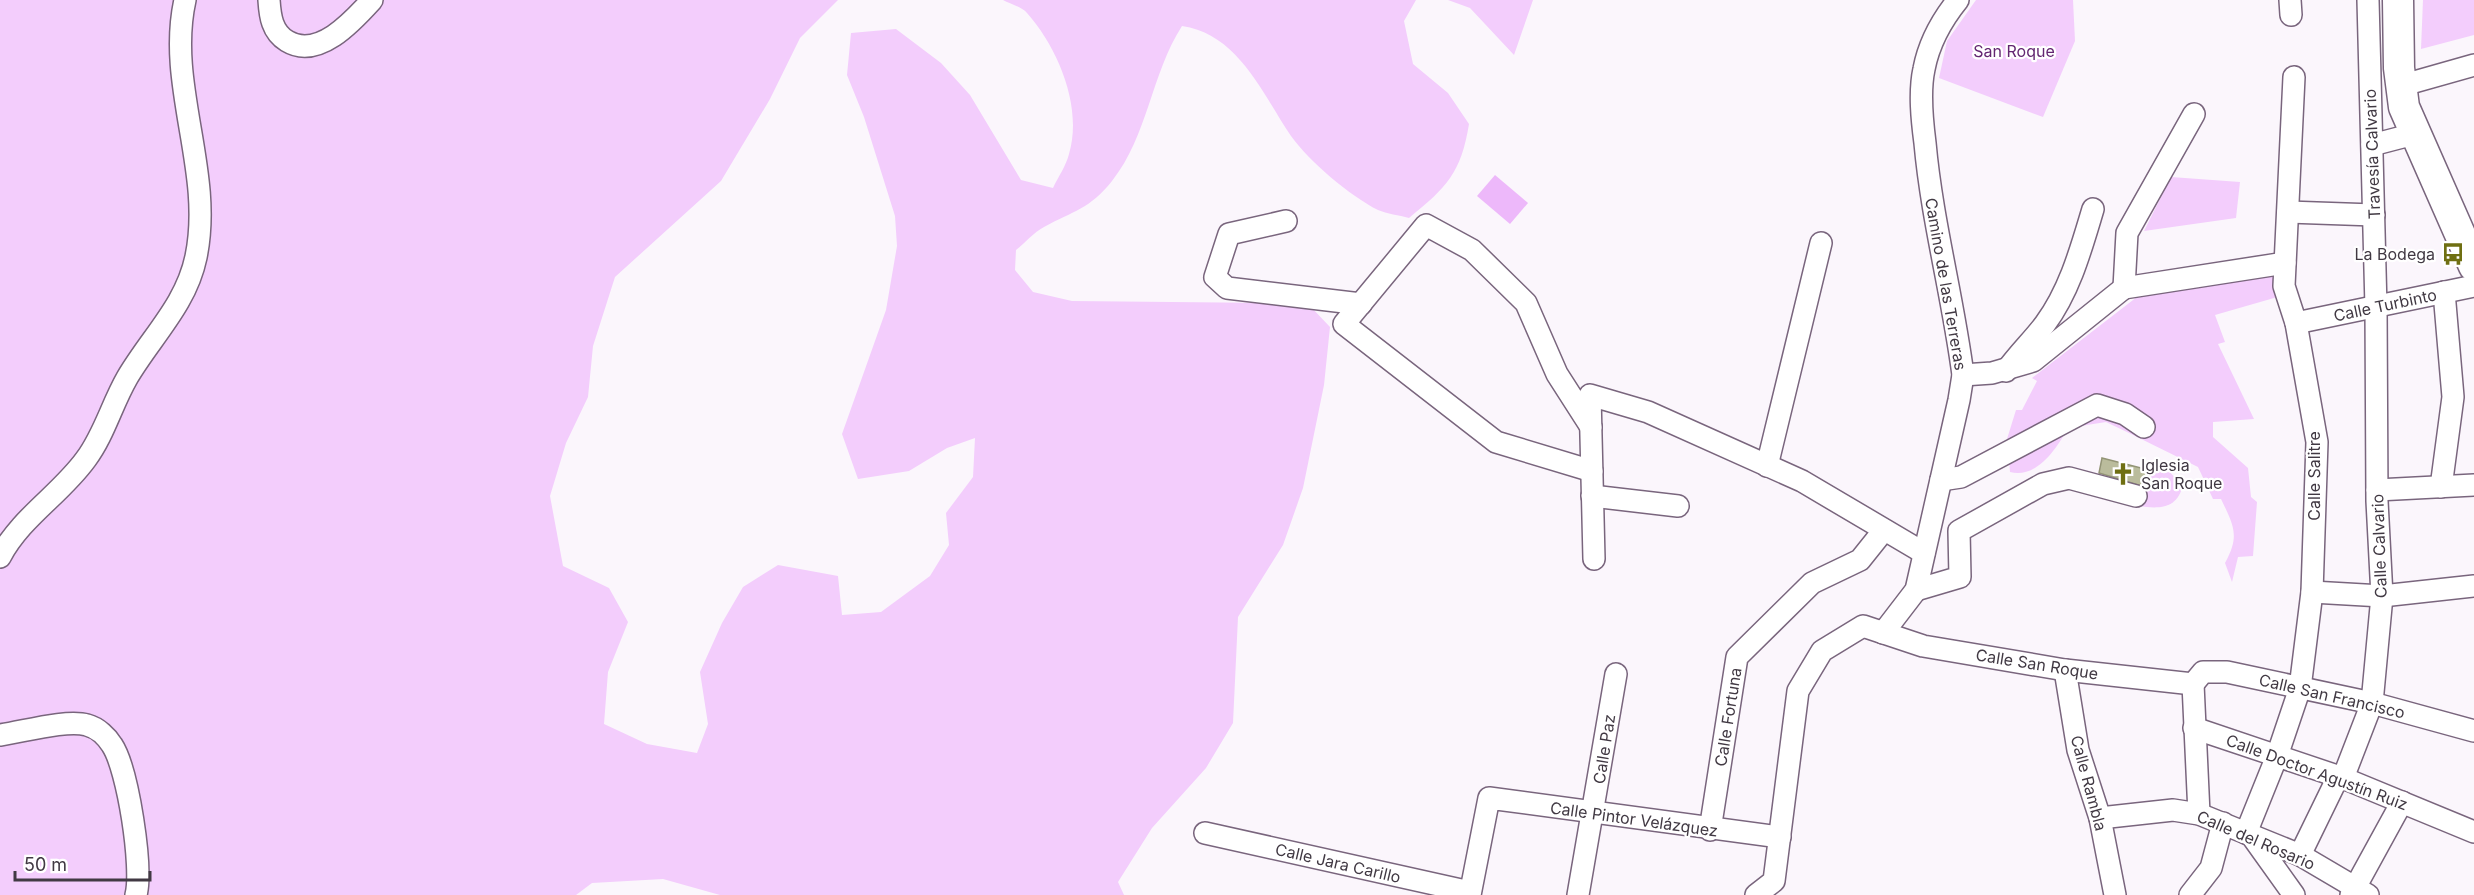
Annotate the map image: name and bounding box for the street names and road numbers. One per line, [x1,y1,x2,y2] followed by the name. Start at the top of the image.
[2360,89,2384,219] street label: Travesía Calvario
[1921,196,1971,372] street label: Camino de las Terreras
[2332,284,2438,326] street label: Calle Turbinto
[2304,431,2324,521] street label: Calle Salitre
[2367,493,2391,599] street label: Calle Calvario
[1974,644,2100,684] street label: Calle San Roque
[1710,666,1746,768] street label: Calle Fortuna
[2257,669,2407,723] street label: Calle San Francisco
[1589,713,1619,785] street label: Calle Paz
[2223,730,2411,814] street label: Calle Doctor Agustín Ruiz
[2067,733,2111,833] street label: Calle Rambla
[1549,797,1719,841] street label: Calle Pintor Velázquez
[2194,806,2318,874] street label: Calle del Rosario
[1273,839,1403,887] street label: Calle Jara Carillo

